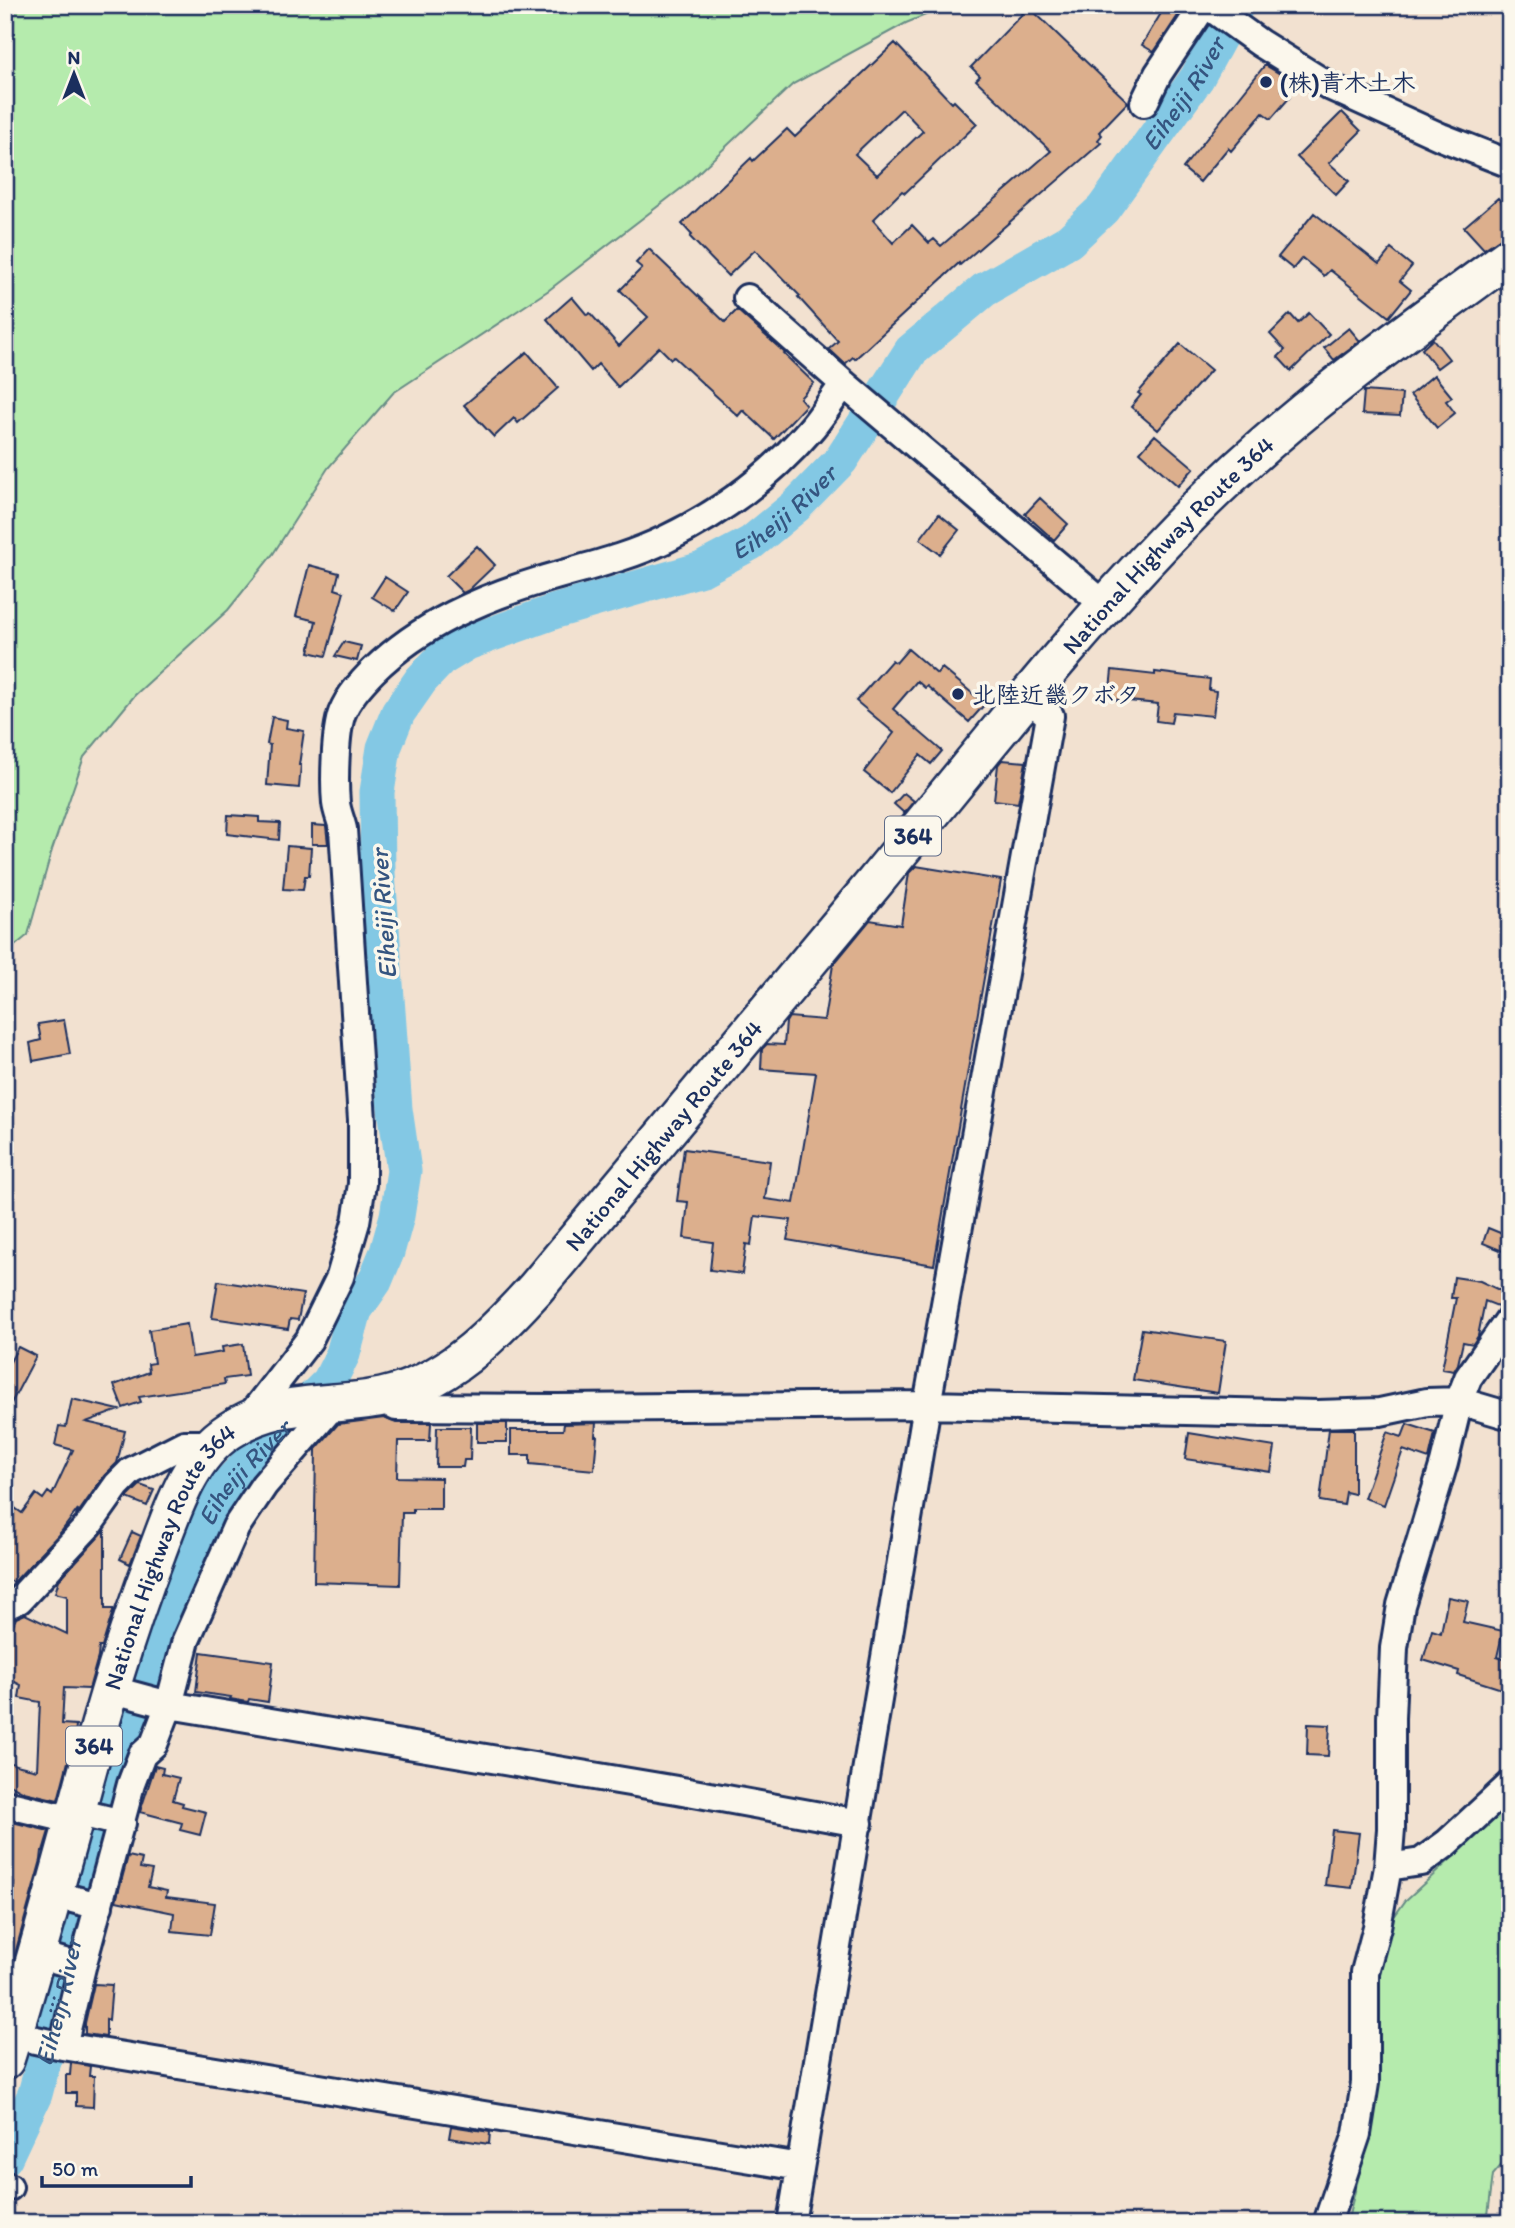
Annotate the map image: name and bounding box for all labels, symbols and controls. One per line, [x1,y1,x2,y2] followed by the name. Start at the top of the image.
[1134,29,1234,157] water label: Eiheiji River
[38,38,108,108] north arrow
[68,46,80,69] text: N
[1280,68,1416,98] place label: (株)青木土木
[1258,74,1274,90] marker: (株)青木土木
[1055,430,1279,659] street label: National Highway Route 364
[726,456,845,567] water label: Eiheiji River
[972,680,1140,709] place label: 北陸近畿クボタ
[950,686,966,702] marker: 北陸近畿クボタ
[885,816,941,856] road number: 364
[362,845,404,980] water label: Eiheiji River
[558,1014,768,1257] street label: National Highway Route 364
[190,1410,300,1531] water label: Eiheiji River
[97,1417,241,1693] street label: National Highway Route 364
[66,1726,122,1765] road number: 364
[27,1932,89,2069] water label: Eiheiji River
[42,2144,191,2188] scale bar
[52,2156,99,2181] text: 50 m

